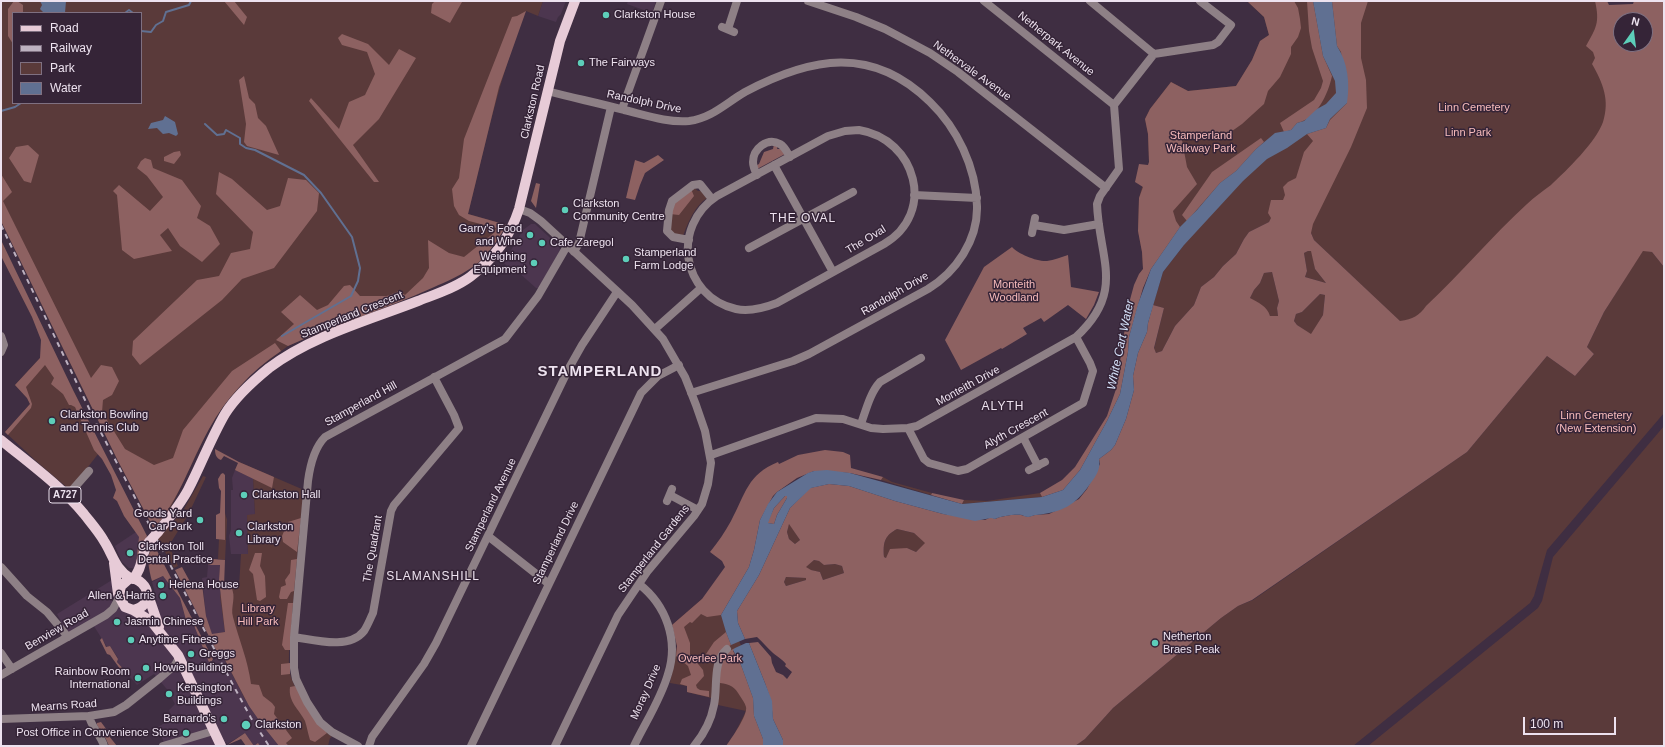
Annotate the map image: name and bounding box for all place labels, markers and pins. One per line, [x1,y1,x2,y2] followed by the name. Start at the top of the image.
[614,8,695,22] place label: Clarkston House
[601,10,611,20] marker: Clarkston House
[589,56,655,70] place label: The Fairways
[576,58,586,68] marker: The Fairways
[573,197,665,223] place label: Clarkston Community Centre
[560,205,570,215] marker: Clarkston Community Centre
[459,222,522,248] place label: Garry's Food and Wine
[525,230,535,240] marker: Garry's Food and Wine
[550,236,614,250] place label: Cafe Zaregol
[537,238,547,248] marker: Cafe Zaregol
[634,246,696,272] place label: Stamperland Farm Lodge
[473,250,526,276] place label: Weighing Equipment
[621,254,631,264] marker: Stamperland Farm Lodge
[529,258,539,268] marker: Weighing Equipment
[60,408,148,434] place label: Clarkston Bowling and Tennis Club
[47,416,57,426] marker: Clarkston Bowling and Tennis Club
[252,488,320,502] place label: Clarkston Hall
[239,490,249,500] marker: Clarkston Hall
[134,507,192,533] place label: Goods Yard Car Park
[195,515,205,525] marker: Goods Yard Car Park
[247,520,293,546] place label: Clarkston Library
[234,528,244,538] marker: Clarkston Library
[138,540,213,566] place label: Clarkston Toll Dental Practice
[125,548,135,558] marker: Clarkston Toll Dental Practice
[169,578,239,592] place label: Helena House
[156,580,166,590] marker: Helena House
[88,589,155,603] place label: Allen & Harris
[158,591,168,601] marker: Allen & Harris
[125,615,203,629] place label: Jasmin Chinese
[112,617,122,627] marker: Jasmin Chinese
[1163,630,1220,656] place label: Netherton Braes Peak
[139,633,217,647] place label: Anytime Fitness
[126,635,136,645] marker: Anytime Fitness
[1150,638,1160,648] marker: Netherton Braes Peak
[199,647,235,661] place label: Greggs
[186,649,196,659] marker: Greggs
[154,661,232,675] place label: Howie Buildings
[141,663,151,673] marker: Howie Buildings
[55,665,130,691] place label: Rainbow Room International
[133,673,143,683] marker: Rainbow Room International
[177,681,232,707] place label: Kensington Buildings
[164,689,174,699] marker: Kensington Buildings
[163,712,216,726] place label: Barnardo's
[219,714,229,724] marker: Barnardo's
[255,718,301,732] place label: Clarkston
[240,719,252,731] marker: Clarkston
[16,726,178,740] place label: Post Office in Convenience Store
[181,728,191,738] marker: Post Office in Convenience Store

